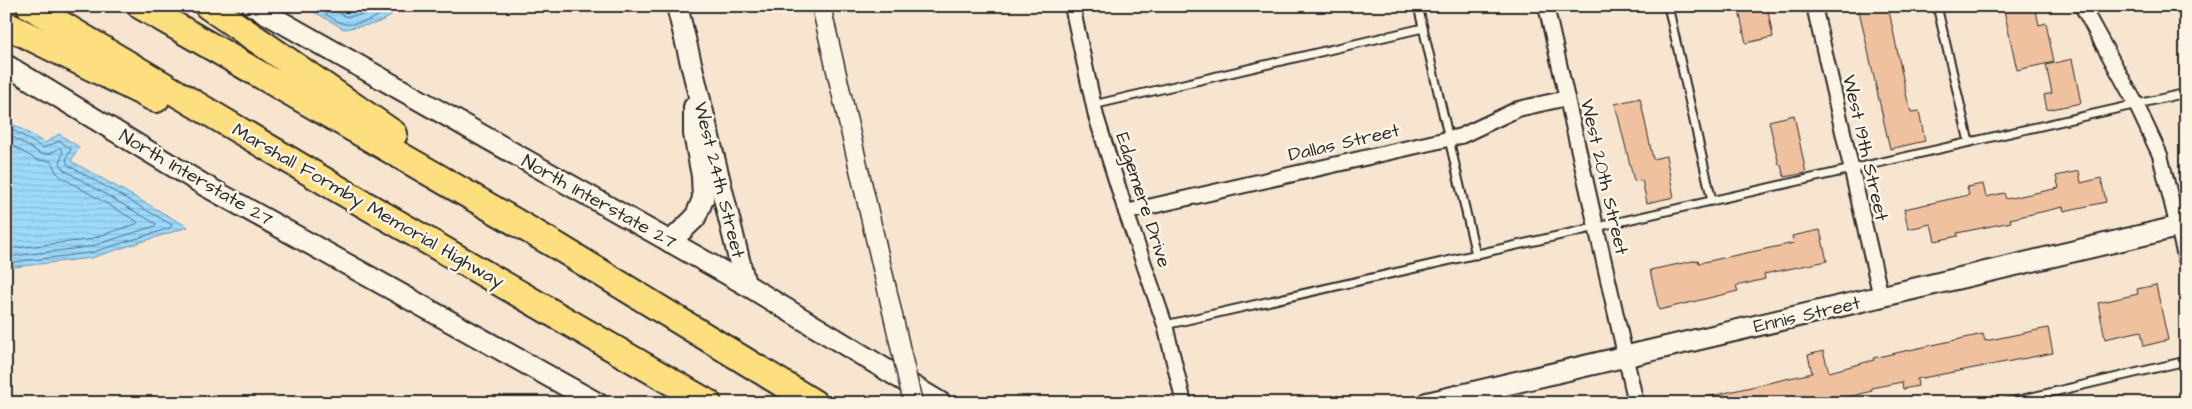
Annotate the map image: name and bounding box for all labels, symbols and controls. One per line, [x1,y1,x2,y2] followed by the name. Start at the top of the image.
[1835,72,1895,224] street label: West 19th Street
[1573,96,1635,258] street label: West 20th Street
[687,99,752,261] street label: West 24th Street
[227,117,509,296] street label: Marshall Formby Memorial Highway
[1286,117,1403,169] street label: Dallas Street
[114,123,278,233] street label: North Interstate 27
[1108,129,1178,271] street label: Edgemere Drive
[517,148,682,256] street label: North Interstate 27
[1751,290,1863,340] street label: Ennis Street

